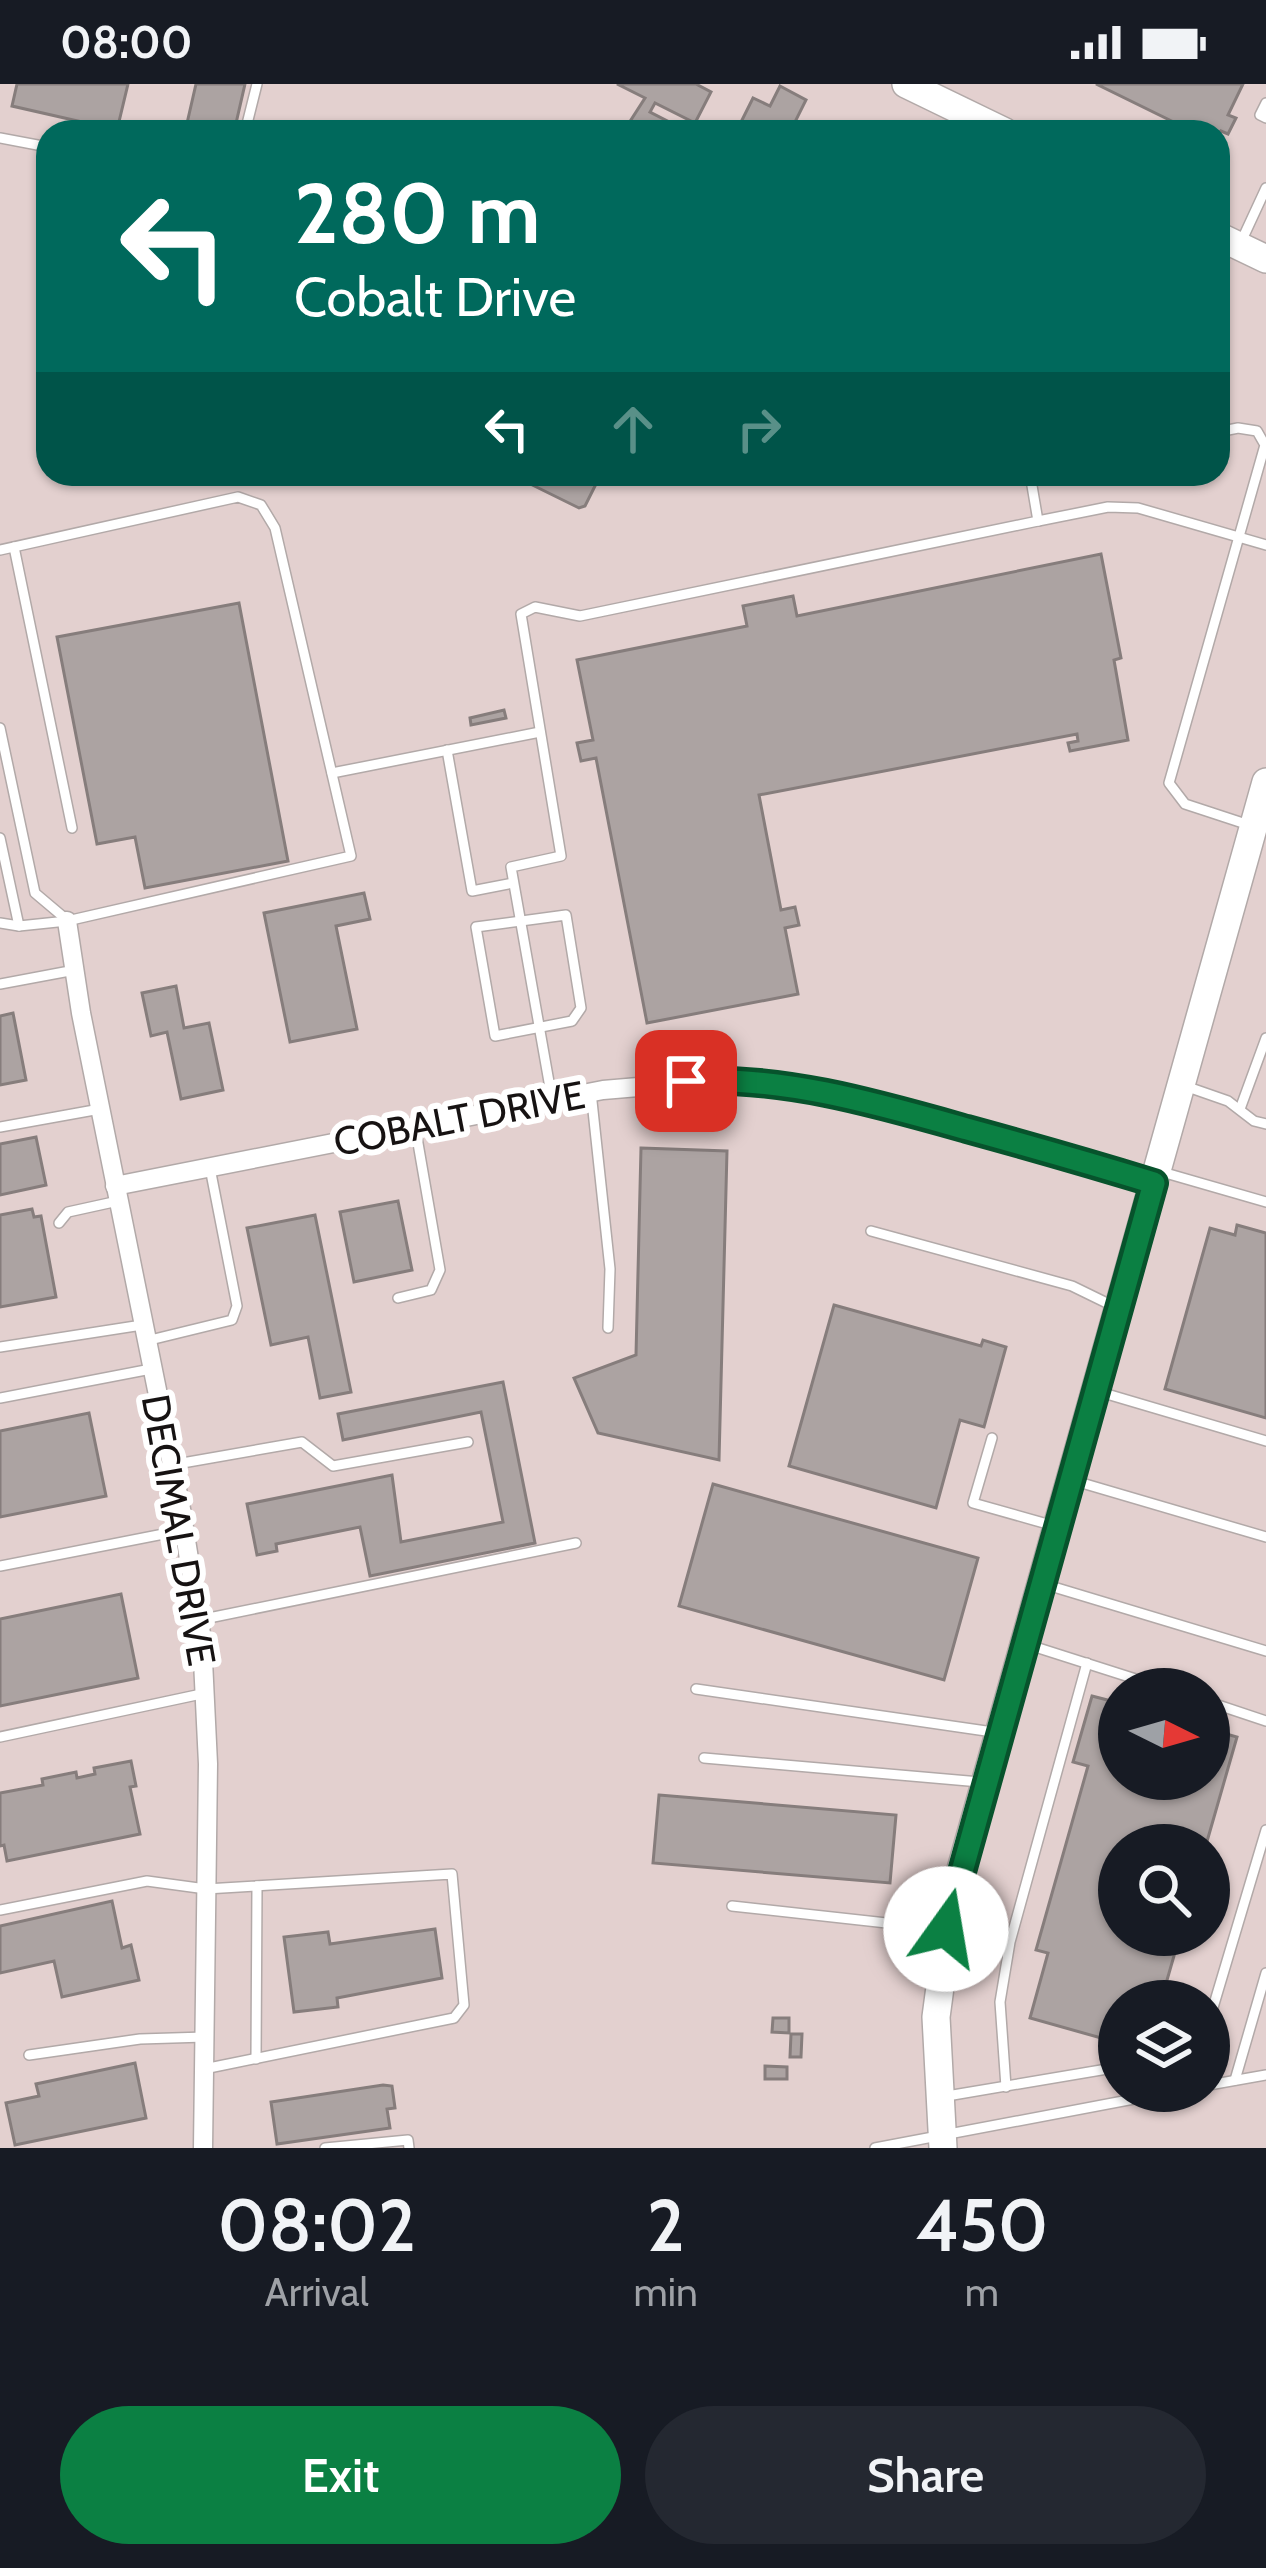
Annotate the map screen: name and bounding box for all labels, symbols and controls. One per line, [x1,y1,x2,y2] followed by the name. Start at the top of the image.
[60,15,192,69] text: 08:00
[294,162,540,264] text: 280 m
[96,168,252,324] icon: left
[294,264,576,330] text: Cobalt Drive
[474,396,540,462] icon: left
[600,396,666,462] icon: ahead
[726,396,792,462] icon: right
[635,1030,737,1132] pin
[653,1048,719,1114] icon: arrive
[330,1070,588,1166] street label: COBALT DRIVE
[132,1391,226,1669] street label: DECIMAL DRIVE
[1098,1668,1230,1800] north arrow
[1098,1668,1230,2112] map controls
[1098,1824,1230,1956] button: search
[883,1866,1009,1992] position arrow
[1098,1980,1230,2112] button: layers
[218,2182,416,2269] text: 08:02
[647,2182,685,2269] text: 2
[915,2182,1048,2269] text: 450
[265,2268,369,2316] text: Arrival
[634,2268,698,2316] text: min
[965,2268,999,2316] text: m
[60,2406,621,2544] button: Exit
[645,2406,1206,2544] button: Share

